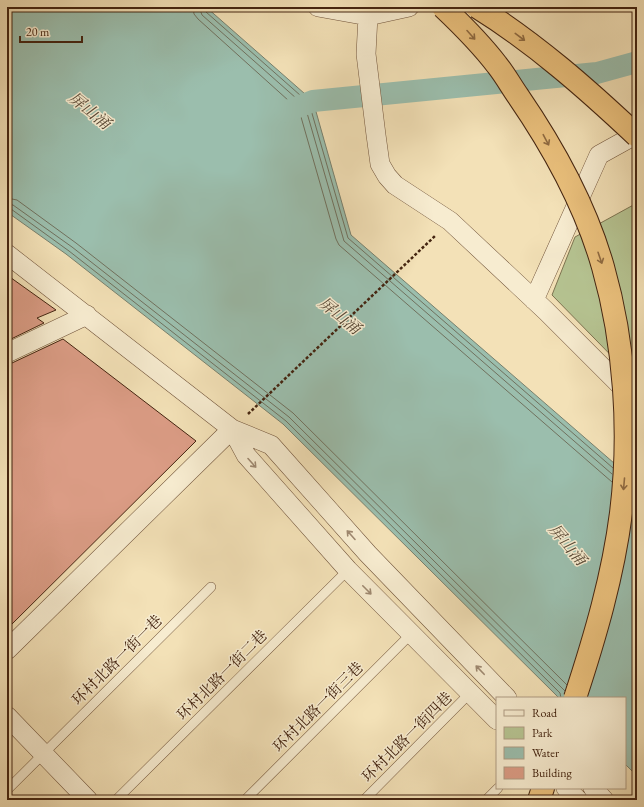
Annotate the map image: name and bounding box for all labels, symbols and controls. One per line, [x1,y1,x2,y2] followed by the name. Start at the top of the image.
[20,18,82,44] scale bar
[26,24,50,40] text: 20 m
[466,30,475,40] one-way arrow
[515,33,526,41] one-way arrow
[64,87,116,135] water label: 屏山涌
[543,134,551,146] one-way arrow
[597,252,604,265] one-way arrow
[314,292,366,340] water label: 屏山涌
[247,457,256,467] one-way arrow
[620,477,627,490] one-way arrow
[544,519,592,571] water label: 屏山涌
[347,530,356,540] one-way arrow
[362,585,372,595] one-way arrow
[67,610,166,709] street label: 环村北路一街一巷
[172,625,271,724] street label: 环村北路一街二巷
[268,657,367,756] street label: 环村北路一街三巷
[475,665,484,675] one-way arrow
[357,687,456,786] street label: 环村北路一街四巷
[496,697,626,789] legend
[532,705,558,721] text: Road
[532,725,553,741] text: Park
[532,745,559,761] text: Water
[532,765,573,781] text: Building

